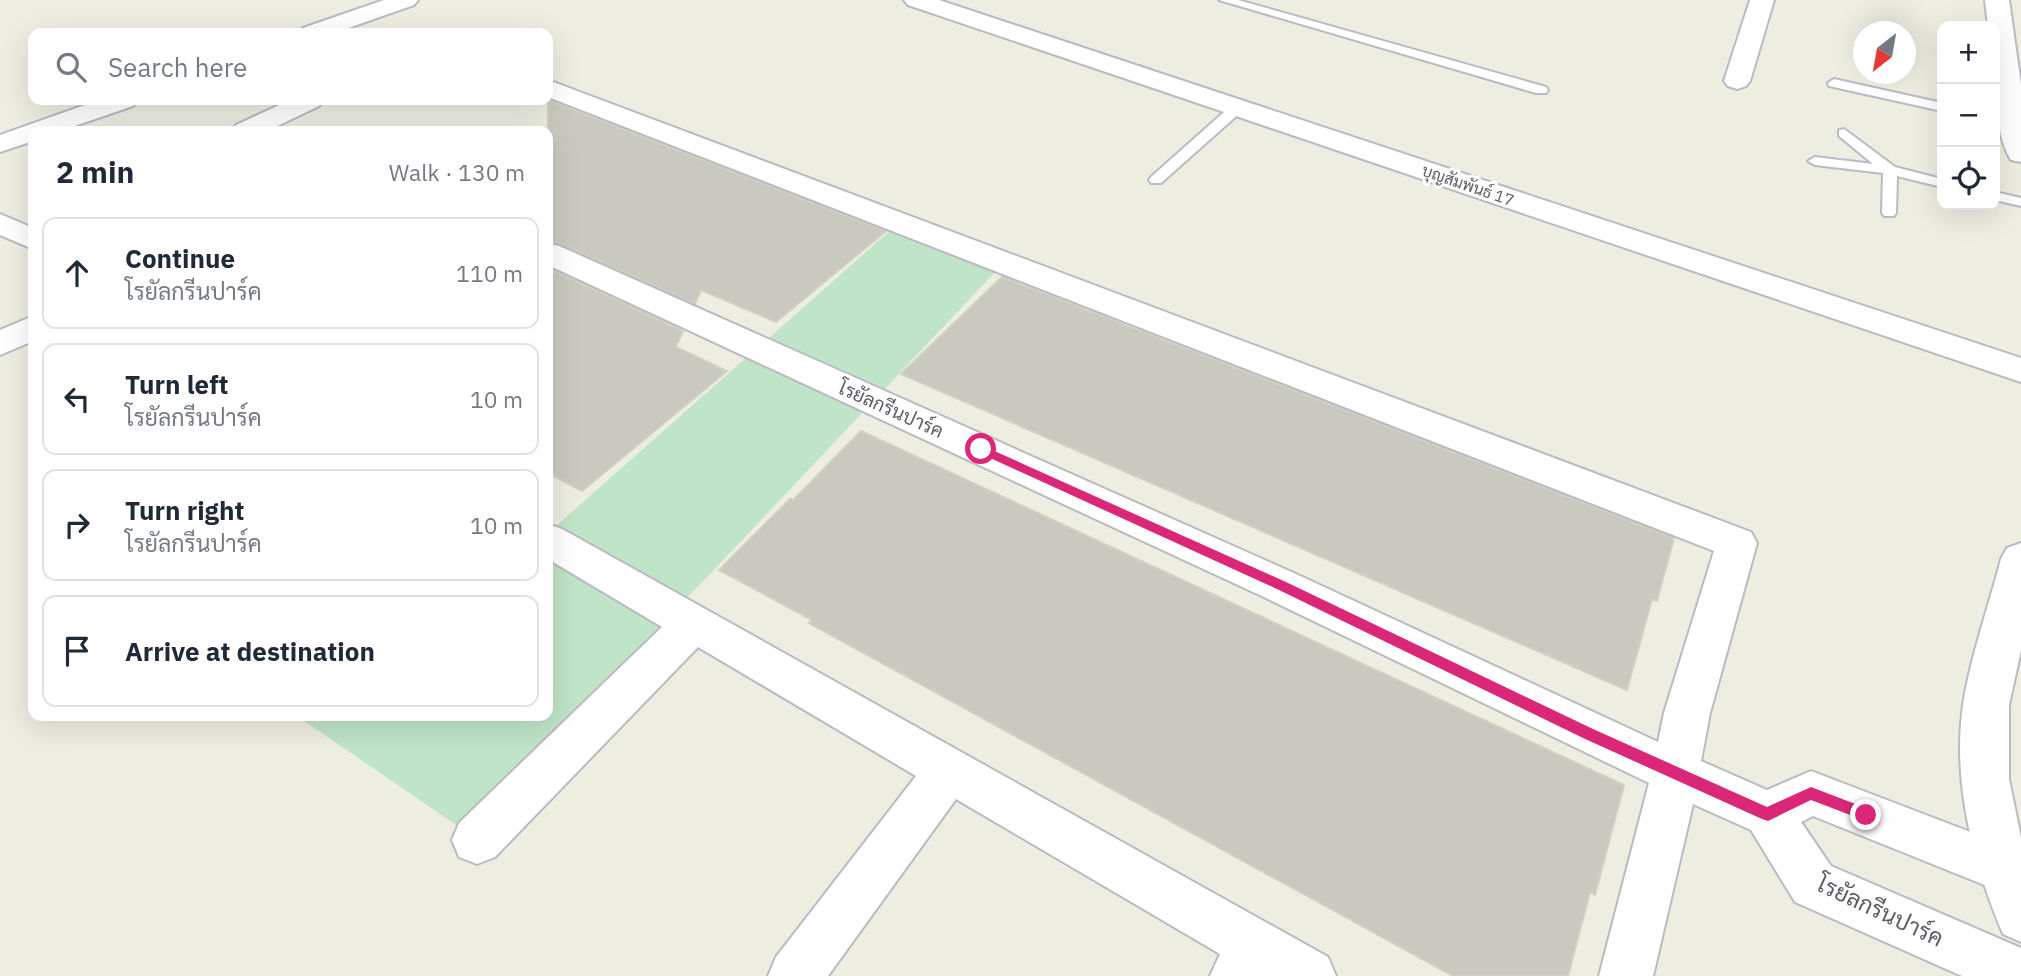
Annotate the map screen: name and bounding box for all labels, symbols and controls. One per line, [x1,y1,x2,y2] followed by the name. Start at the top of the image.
[1853,21,1916,84] north arrow
[1937,21,2000,210] map controls
[1937,21,2000,84] button: +
[28,28,553,105] search box
[52,48,90,86] icon: search
[108,50,247,84] text: Search here
[1937,84,2000,147] button: −
[1937,147,2000,210] button: locate
[56,152,134,191] text: 2 min
[389,157,525,187] text: Walk · 130 m
[1419,158,1517,212] street label: บุญสัมพันธ์ 17
[125,241,235,275] text: Continue
[58,254,96,292] icon: ahead
[456,258,523,288] text: 110 m
[125,276,262,306] text: โรยัลกรีนปาร์ค
[125,367,228,401] text: Turn left
[834,375,947,443] street label: โรยัลกรีนปาร์ค
[58,380,96,418] icon: left
[470,384,523,414] text: 10 m
[125,402,262,432] text: โรยัลกรีนปาร์ค
[965,433,996,464] route start
[125,493,244,527] text: Turn right
[58,506,96,544] icon: right
[470,510,523,540] text: 10 m
[125,528,262,558] text: โรยัลกรีนปาร์ค
[58,632,96,670] icon: arrive
[125,634,375,668] text: Arrive at destination
[1850,799,1881,830] route end
[1810,867,1949,953] street label: โรยัลกรีนปาร์ค

